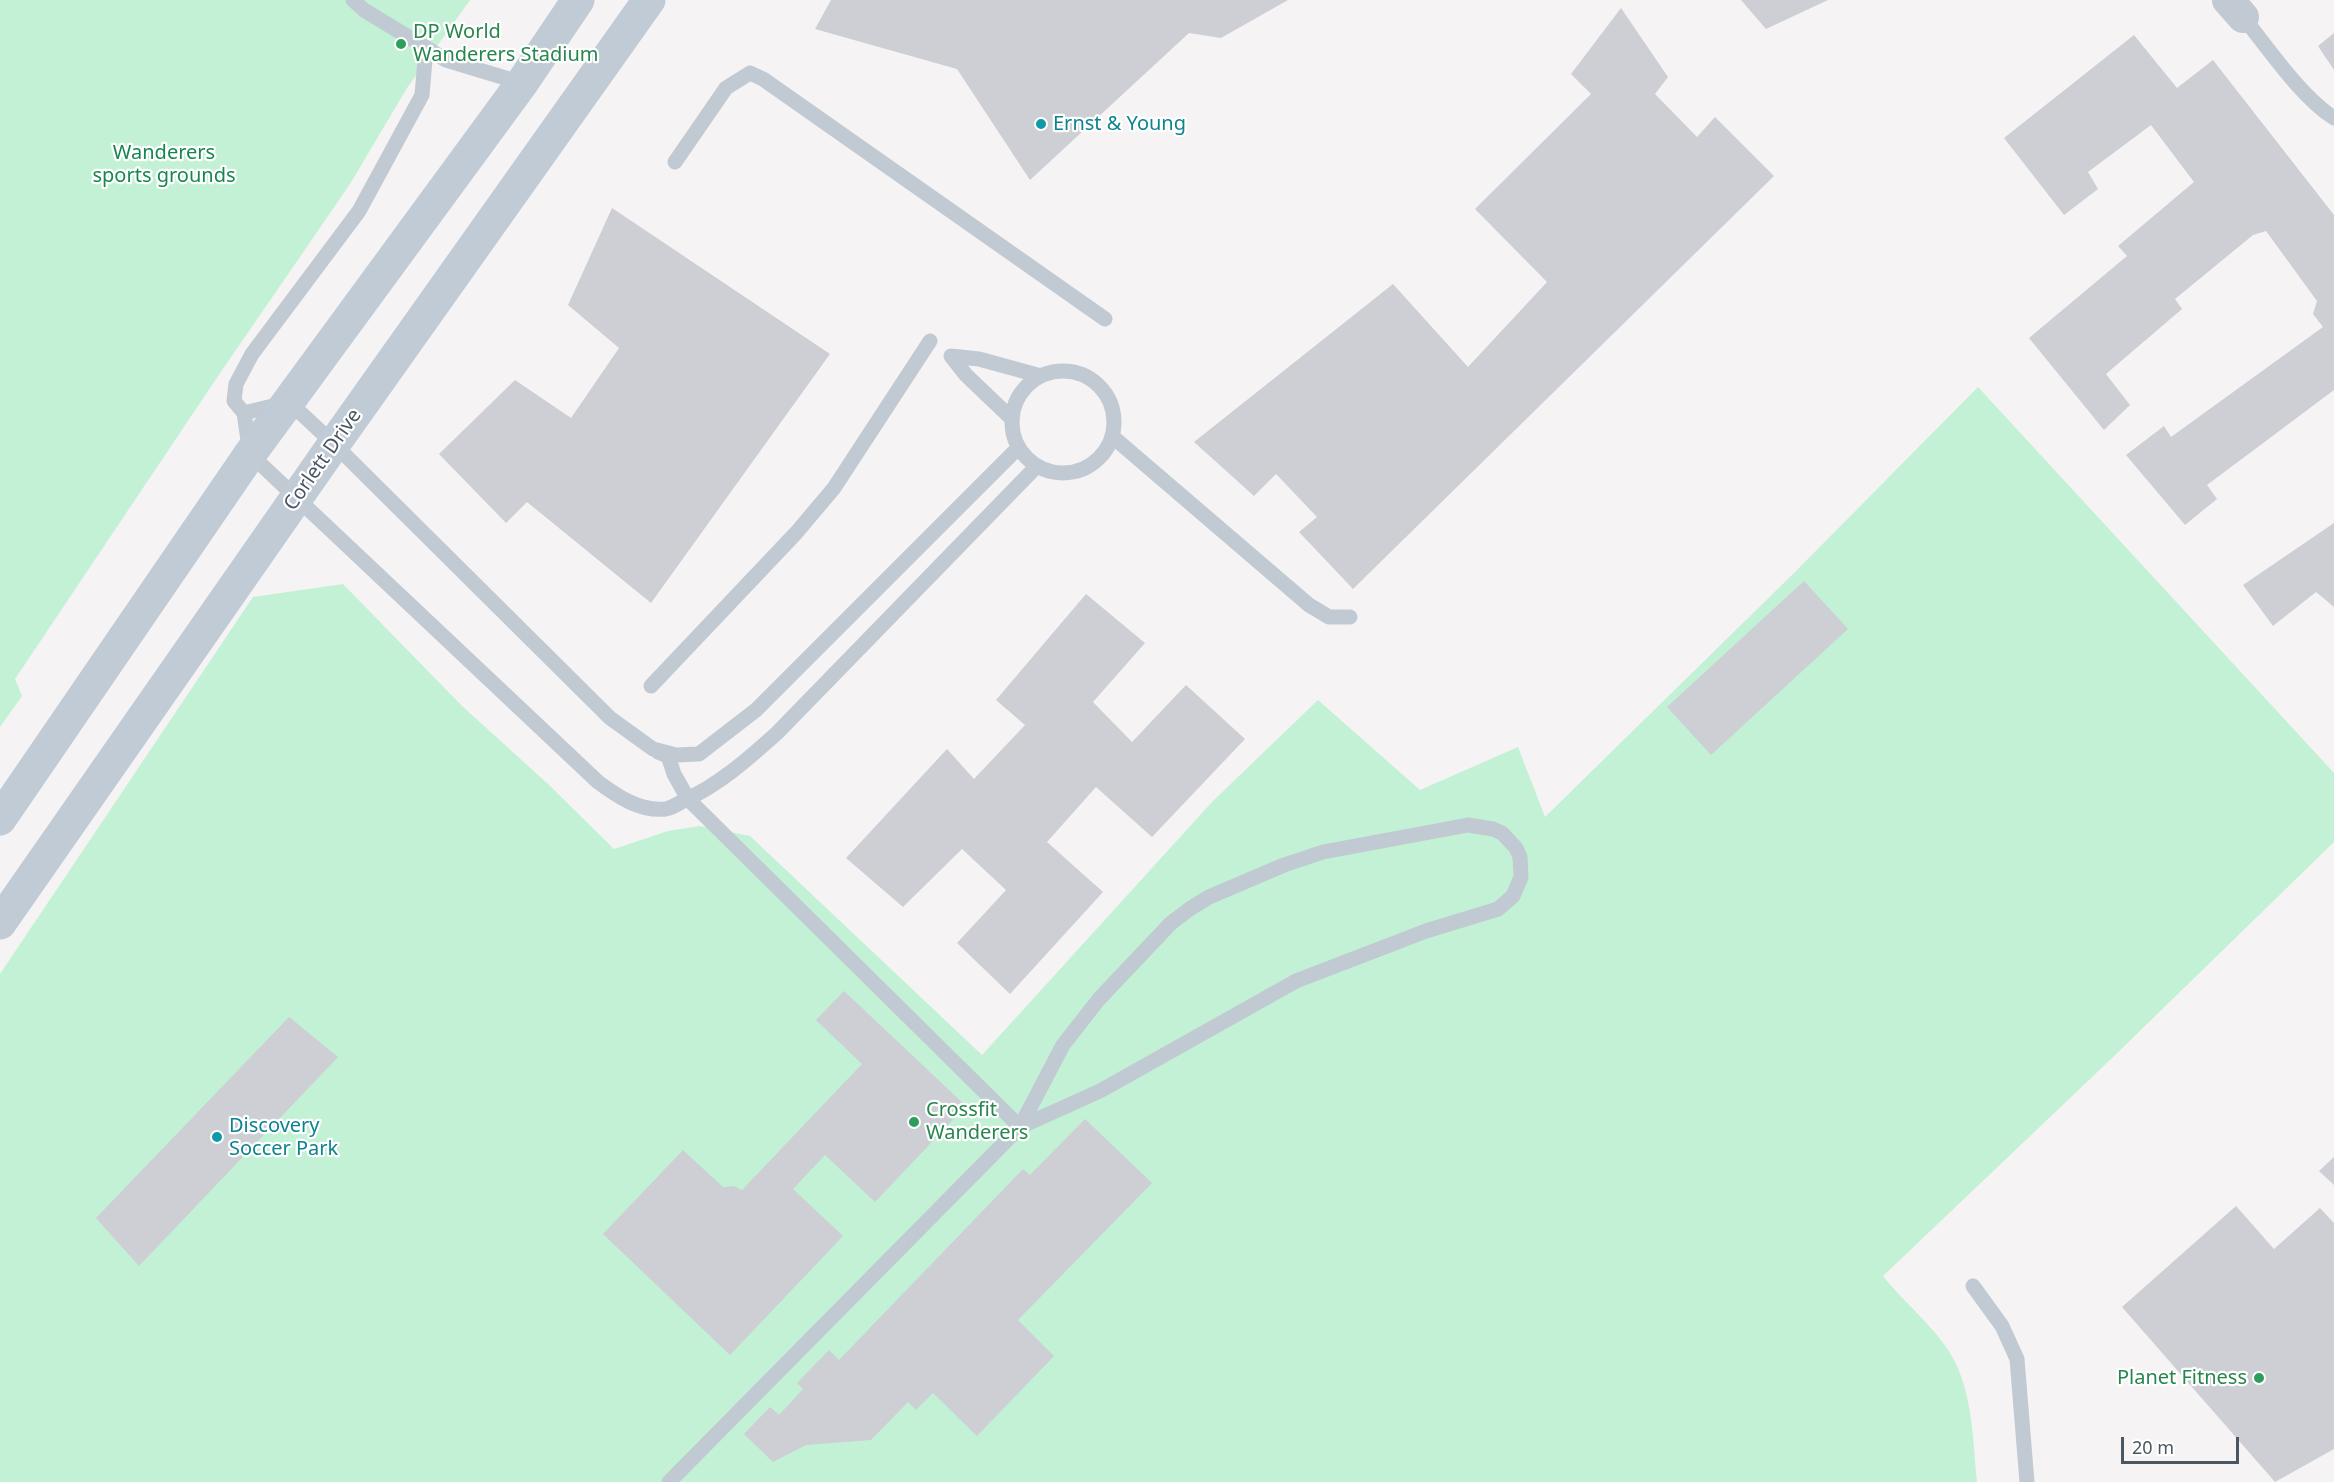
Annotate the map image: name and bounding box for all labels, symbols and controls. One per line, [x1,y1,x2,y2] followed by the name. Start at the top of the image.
[413,20,598,67] place label: DP World Wanderers Stadium
[394,37,408,51] marker: DP World Wanderers Stadium
[1053,112,1186,136] place label: Ernst & Young
[1034,117,1048,131] marker: Ernst & Young
[92,141,236,188] park label: Wanderers sports grounds
[279,405,367,515] street label: Corlett Drive
[926,1098,1028,1145] place label: Crossfit Wanderers
[229,1114,338,1161] place label: Discovery Soccer Park
[907,1115,921,1129] marker: Crossfit Wanderers
[210,1130,224,1144] marker: Discovery Soccer Park
[2117,1366,2247,1390] place label: Planet Fitness
[2252,1371,2266,1385] marker: Planet Fitness
[2124,1425,2242,1463] scale bar
[2132,1435,2174,1459] text: 20 m

